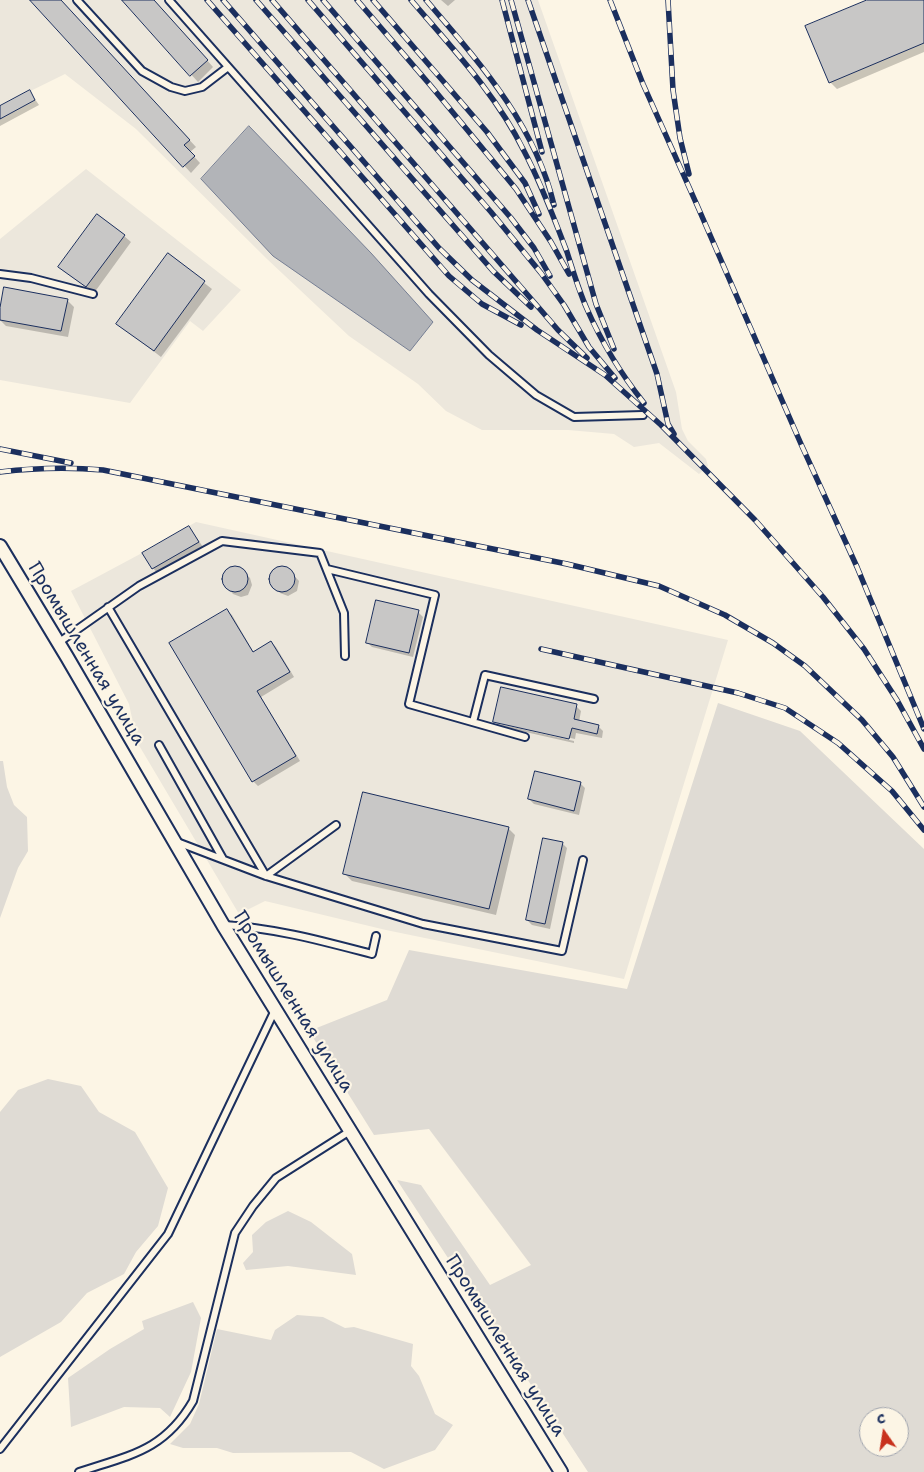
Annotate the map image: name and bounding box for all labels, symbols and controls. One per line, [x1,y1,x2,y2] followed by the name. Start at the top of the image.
[22,558,150,750] street label: Промышленная улица
[228,907,358,1097] street label: Промышленная улица
[440,1251,570,1441] street label: Промышленная улица
[859,1407,909,1457] north arrow
[875,1409,887,1428] text: С

